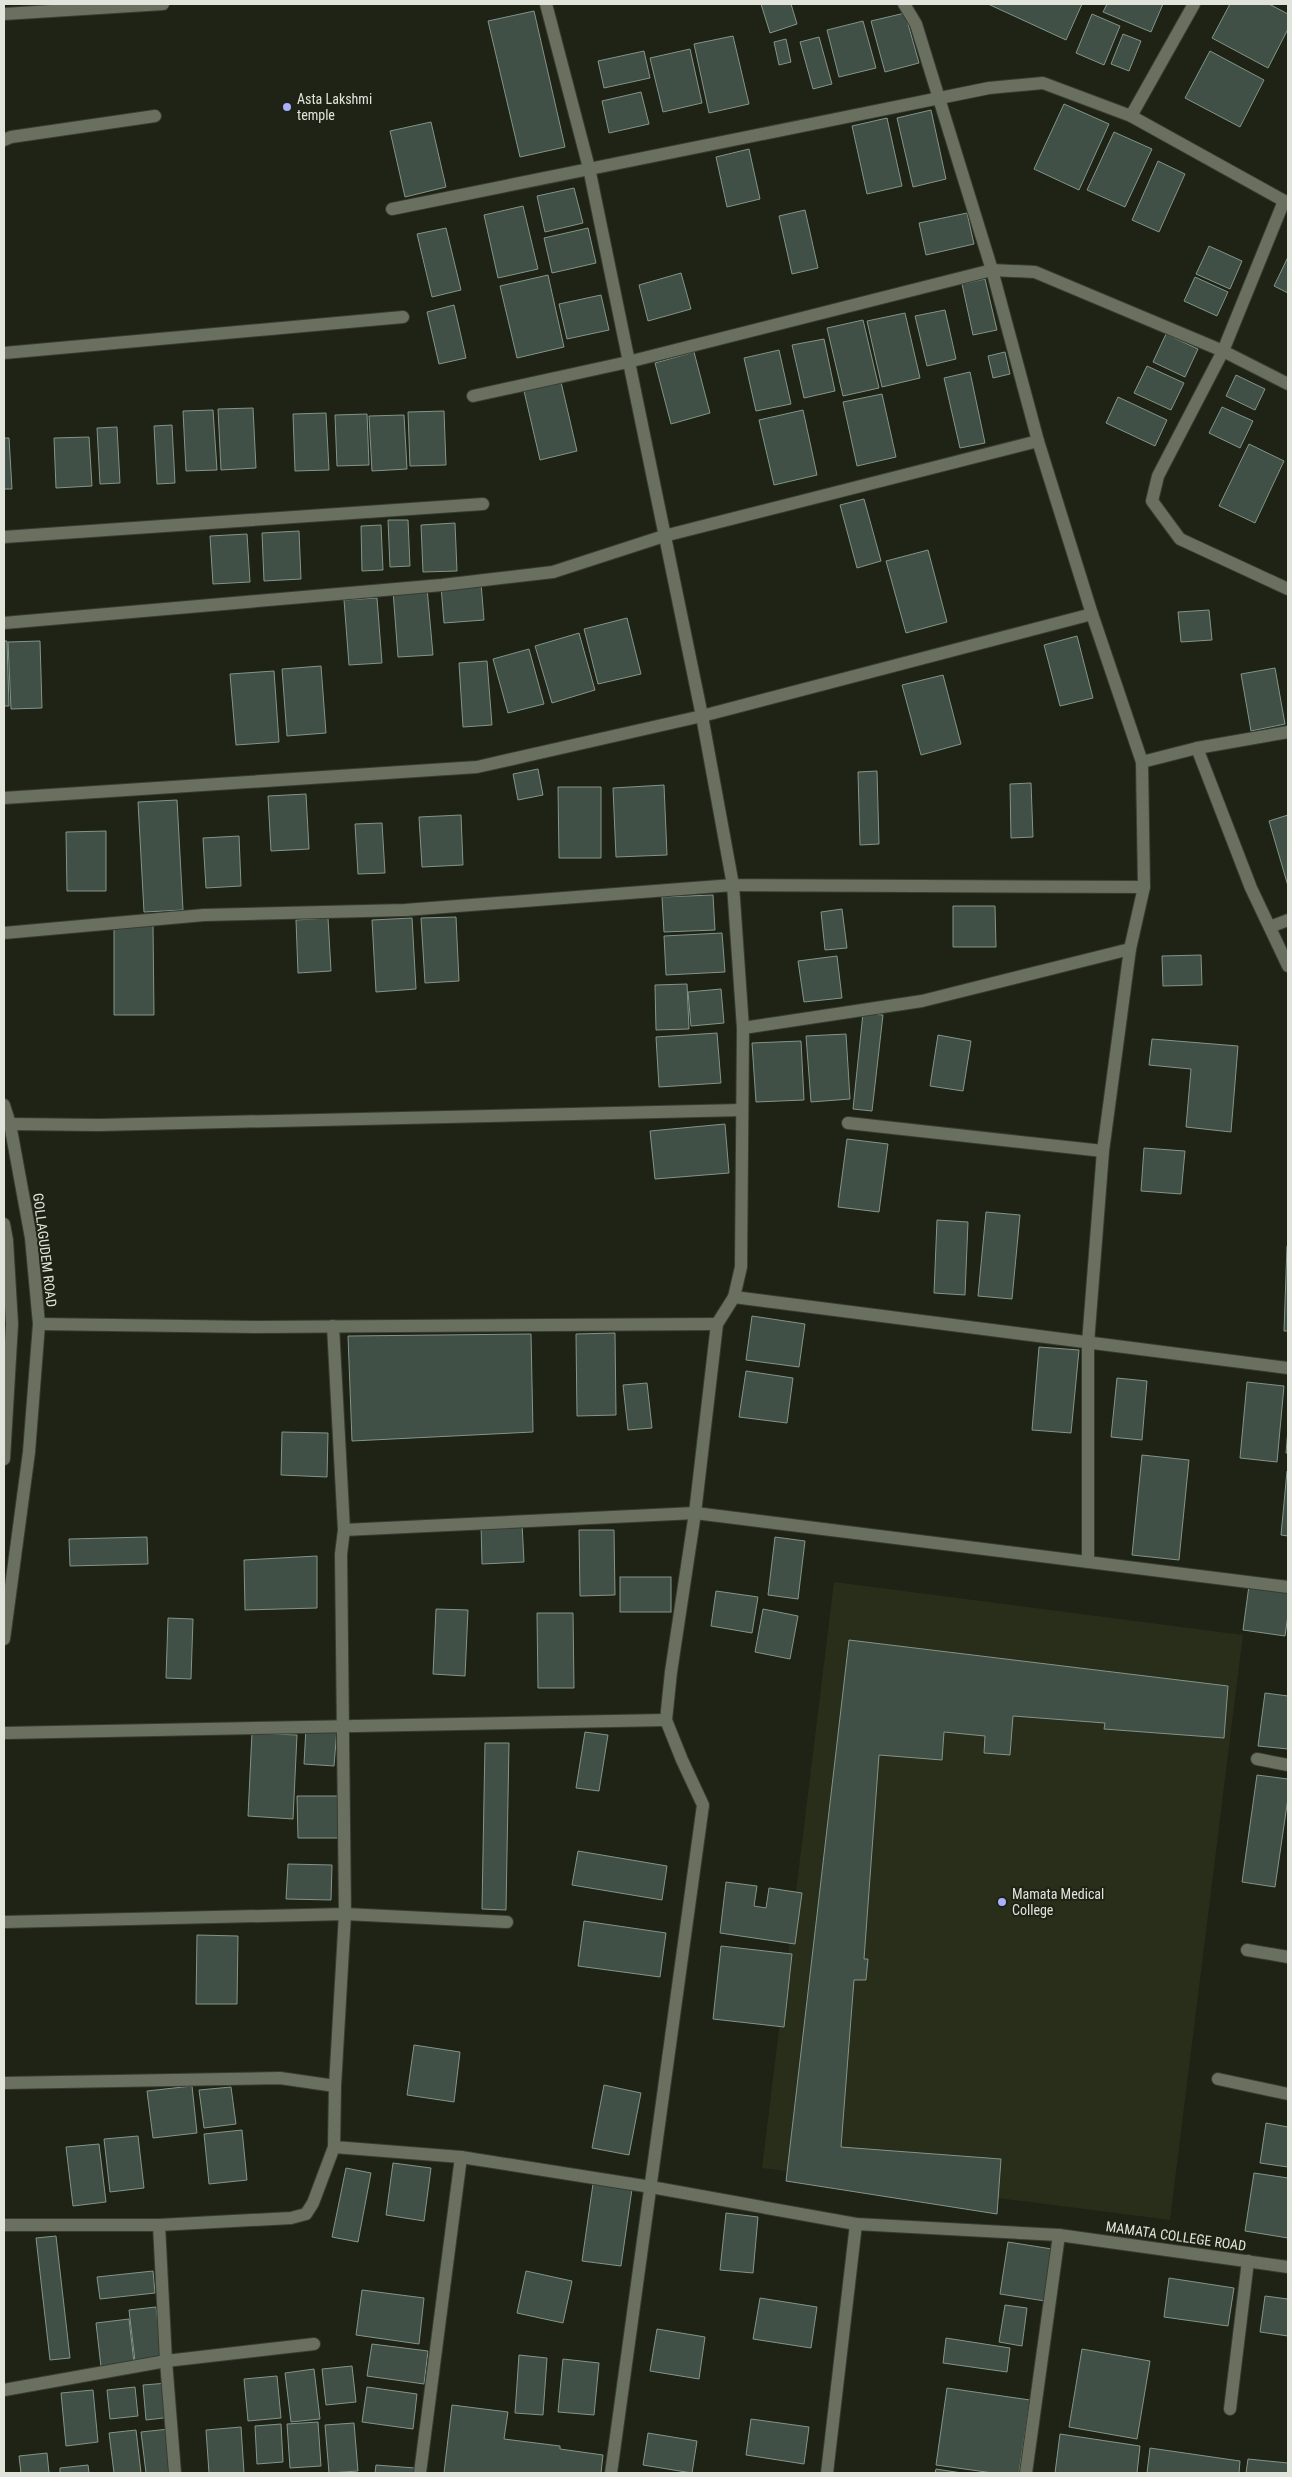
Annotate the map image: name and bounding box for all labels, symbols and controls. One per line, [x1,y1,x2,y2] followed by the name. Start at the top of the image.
[297,91,372,123] place label: Asta Lakshmi temple
[281,101,293,113] marker: Asta Lakshmi temple
[30,1192,60,1308] street label: GOLLAGUDEM ROAD
[1012,1886,1104,1918] place label: Mamata Medical College
[996,1896,1008,1908] marker: Mamata Medical College
[1105,2218,1247,2254] street label: MAMATA COLLEGE ROAD

